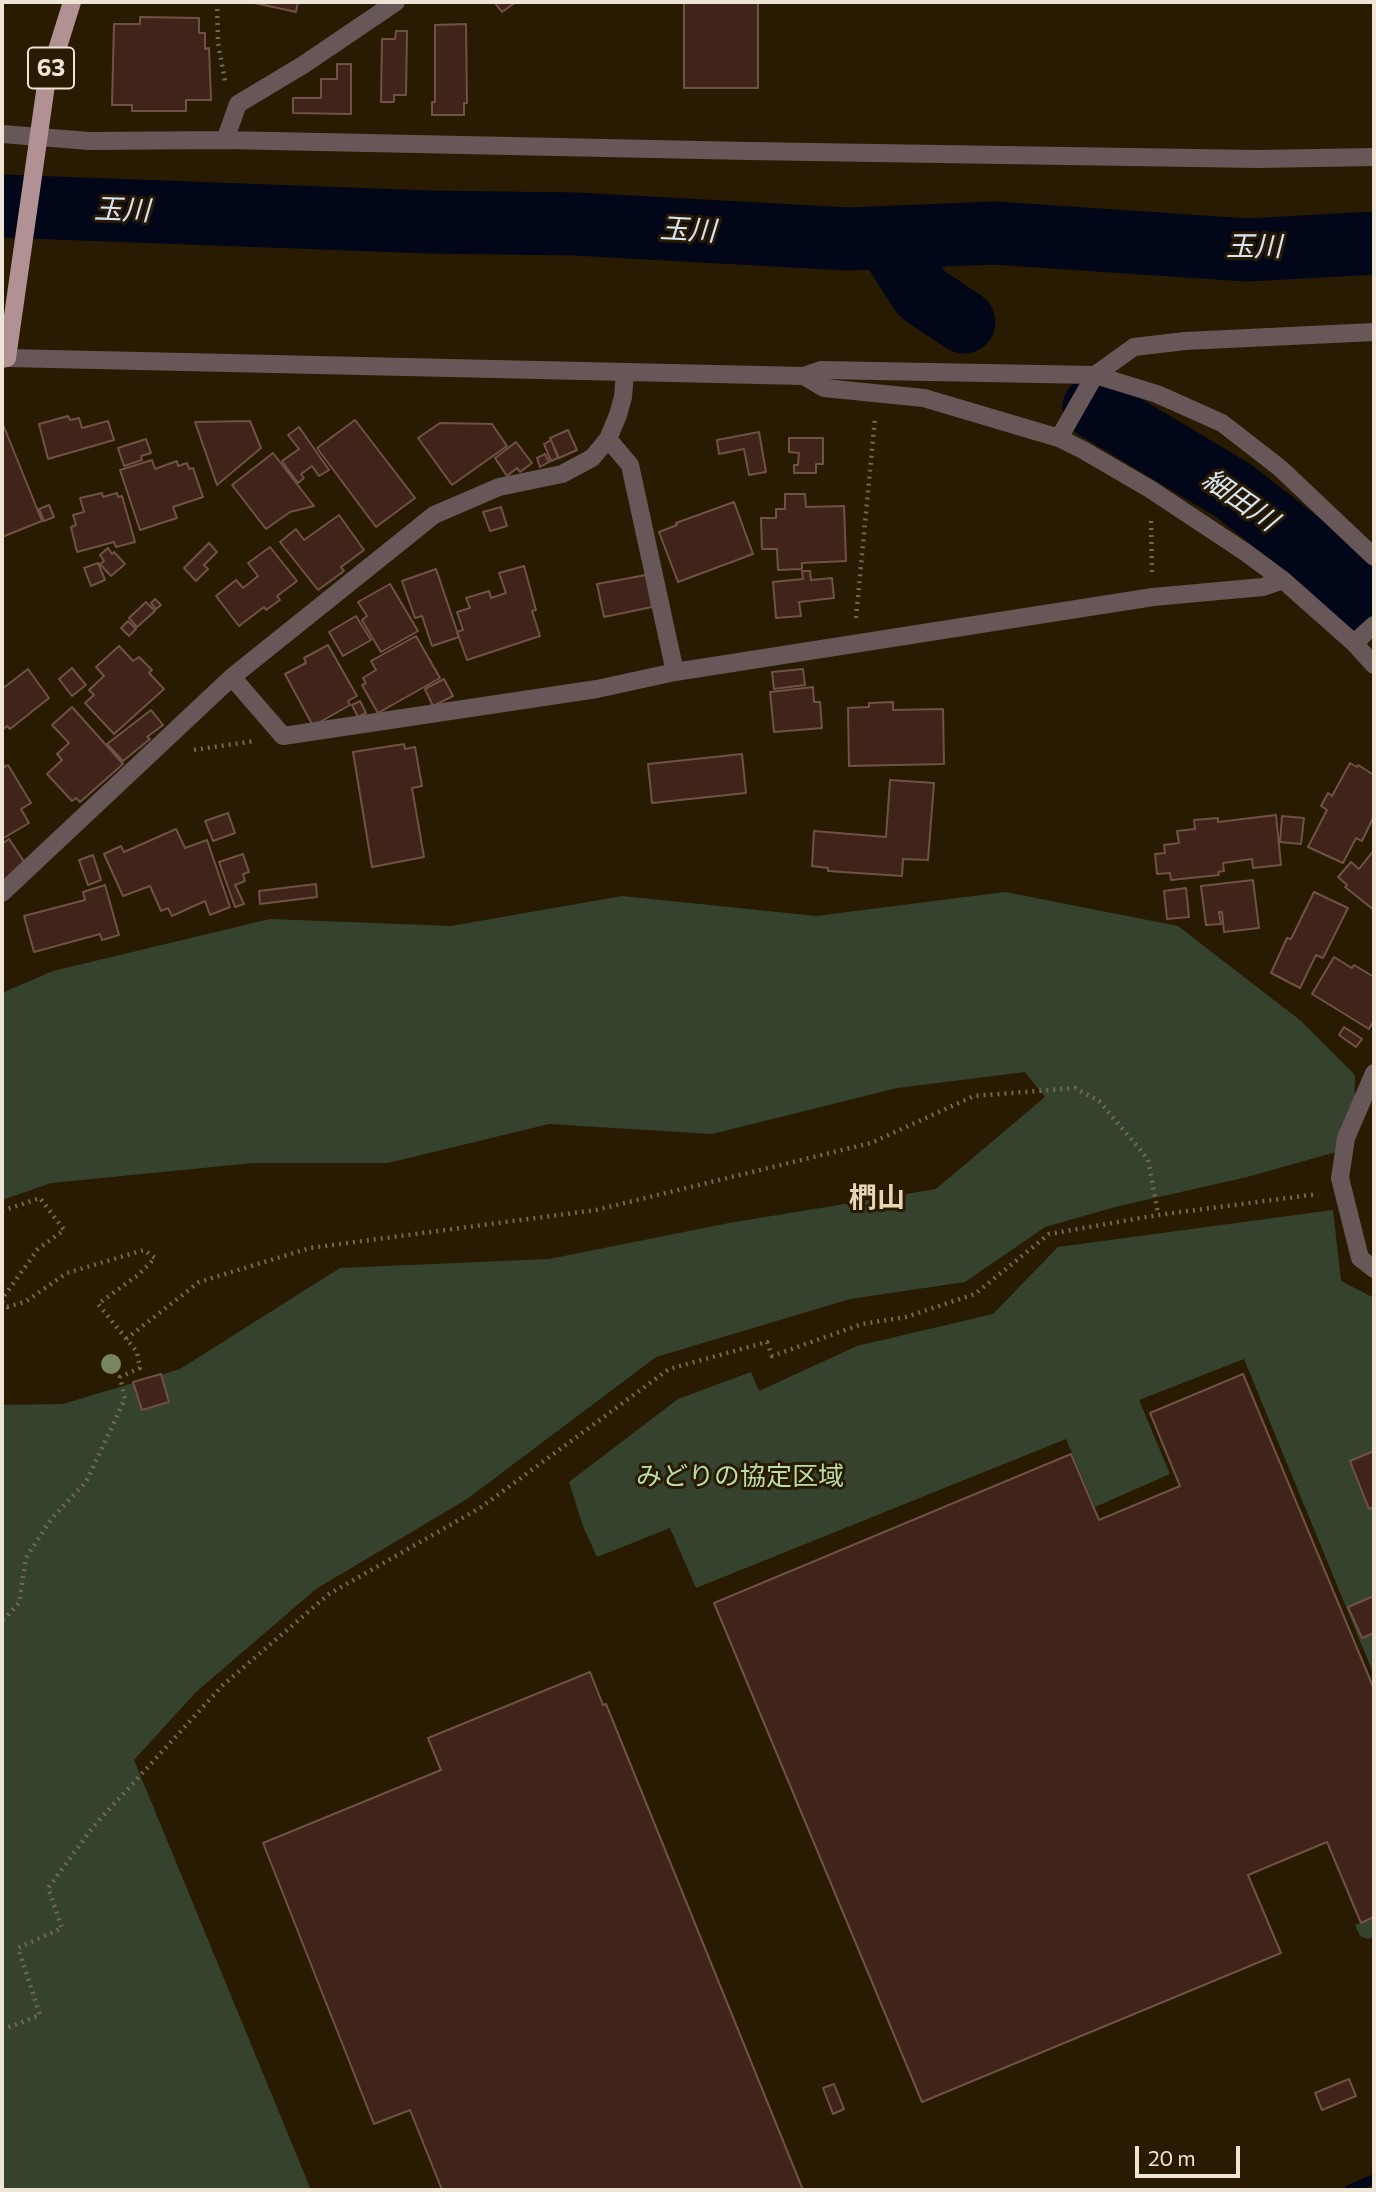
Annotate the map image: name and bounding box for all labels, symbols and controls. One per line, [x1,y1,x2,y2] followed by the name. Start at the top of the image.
[28,47,74,88] road number: 63
[93,192,151,228] water label: 玉川
[659,212,717,248] water label: 玉川
[1226,230,1282,264] water label: 玉川
[1196,462,1284,538] water label: 細田川
[849,1181,905,1215] district label: 椚山
[636,1460,844,1492] park label: みどりの協定区域
[1138,2132,1243,2176] scale bar
[1148,2145,1196,2170] text: 20 m

